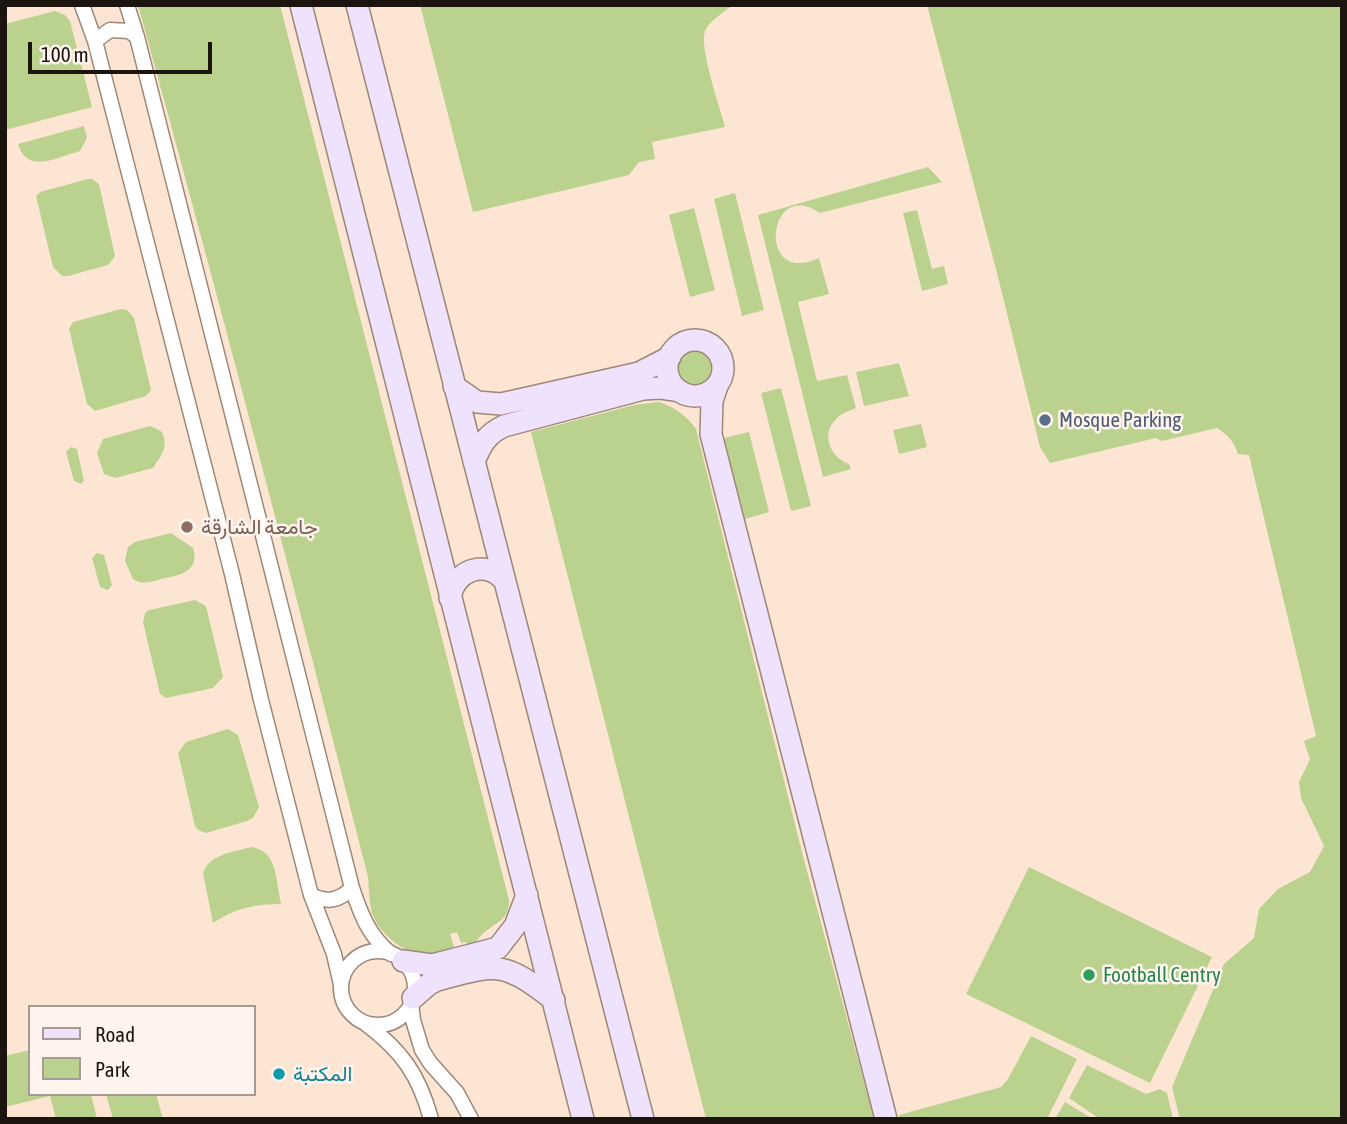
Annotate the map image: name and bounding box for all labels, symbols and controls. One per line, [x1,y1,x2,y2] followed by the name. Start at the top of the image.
[32,28,215,72] scale bar
[41,42,89,66] text: 100 m
[1059,407,1181,433] place label: Mosque Parking
[1037,412,1053,428] marker: Mosque Parking
[201,514,318,540] place label: جامعة الشارقة
[179,519,195,535] marker: جامعة الشارقة
[1103,962,1221,988] place label: Football Centry
[1081,967,1097,983] marker: Football Centry
[28,1005,256,1096] legend
[95,1022,135,1046] text: Road
[95,1057,130,1081] text: Park
[293,1061,352,1087] place label: المكتبة
[271,1066,287,1082] marker: المكتبة

